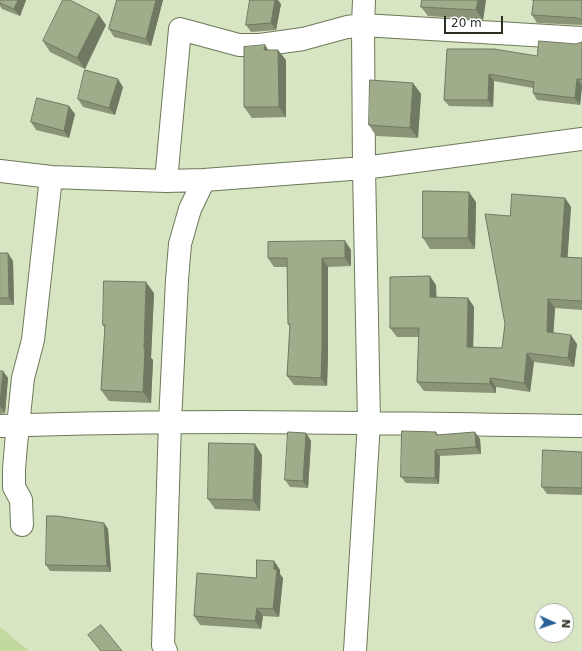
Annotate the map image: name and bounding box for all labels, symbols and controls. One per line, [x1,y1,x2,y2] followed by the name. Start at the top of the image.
[446,8,505,34] scale bar
[451,16,482,30] text: 20 m
[534,603,574,643] north arrow
[559,619,572,629] text: N

